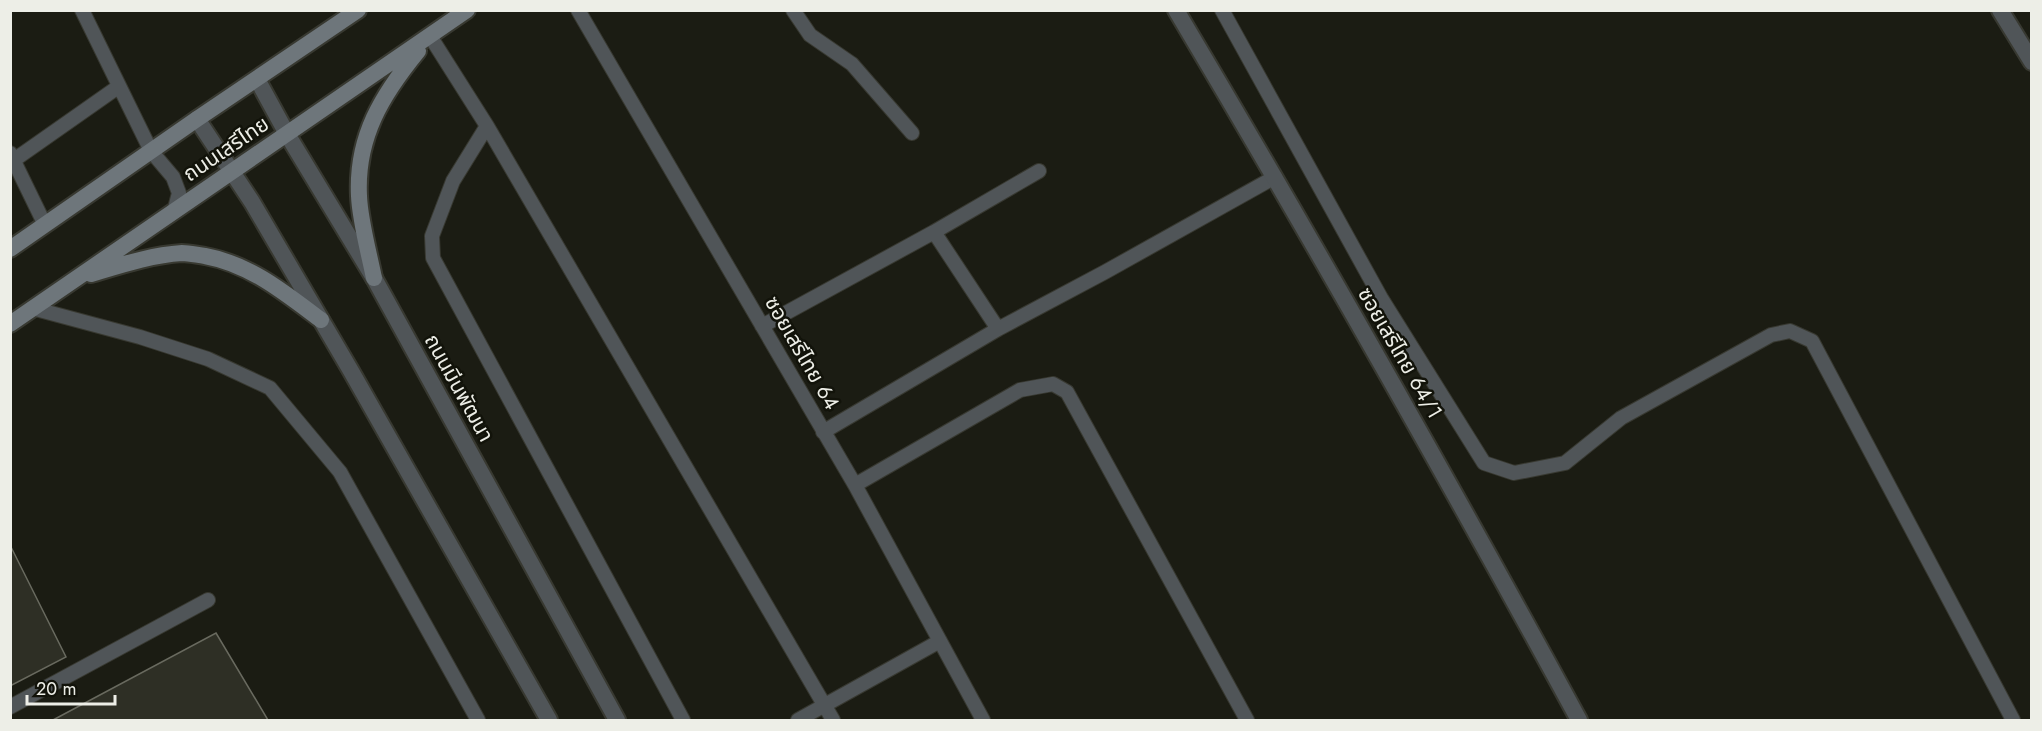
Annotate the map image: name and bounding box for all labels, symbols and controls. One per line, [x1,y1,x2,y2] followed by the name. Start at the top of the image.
[177,109,275,189] street label: ถนนเสรีไทย
[1350,282,1450,424] street label: ซอยเสรีไทย 64/1
[757,291,847,415] street label: ซอยเสรีไทย 64
[417,329,501,447] street label: ถนนมีนพัฒนา
[27,668,116,706] scale bar
[36,676,76,702] text: 20 m

